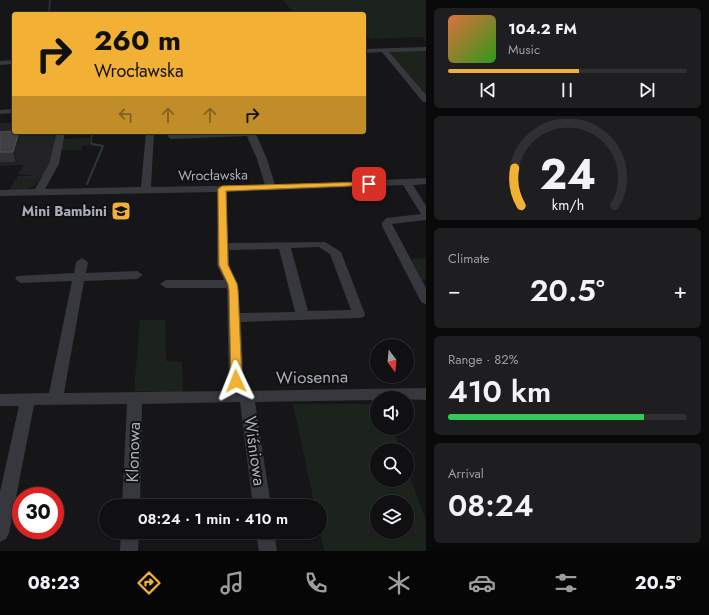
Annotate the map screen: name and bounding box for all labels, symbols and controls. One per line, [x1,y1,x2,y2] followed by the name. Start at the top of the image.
[508,18,577,40] text: 104.2 FM
[94,20,181,61] text: 260 m
[28,28,80,80] icon: right
[508,40,540,59] text: Music
[94,58,184,84] text: Wrocławska
[477,79,499,101] icon: previous
[556,79,578,101] icon: pause
[636,79,658,101] icon: next
[115,104,137,126] icon: left
[157,104,179,126] icon: ahead
[199,104,221,126] icon: ahead
[241,104,263,126] icon: right
[539,144,596,205] text: 24
[178,164,248,186] street label: Wrocławska
[352,167,386,201] pin
[358,173,380,195] icon: arrive
[551,194,584,214] text: km/h
[110,200,132,222] school or university icon: Mini Bambini
[22,201,107,221] place label: Mini Bambini
[448,249,489,268] text: Climate
[530,269,605,312] text: 20.5°
[448,274,461,306] text: −
[673,274,687,306] text: +
[370,339,414,383] north arrow
[370,339,414,539] map controls
[448,350,518,369] text: Range · 82%
[215,360,257,402] position arrow
[276,364,348,390] street label: Wiosenna
[448,370,551,413] text: 410 km
[370,391,414,435] button: sound
[238,415,272,487] street label: Wiśniowa
[120,421,146,483] street label: Klonowa
[370,443,414,487] button: search
[448,464,484,483] text: Arrival
[448,484,534,527] text: 08:24
[12,487,64,539] speed limit sign: 30
[370,495,414,539] button: layers
[138,508,288,530] text: 08:24 · 1 min · 410 m
[135,569,163,597] icon: directions
[218,569,246,597] icon: music
[302,569,330,597] icon: phone
[385,569,413,597] icon: climate
[468,569,496,597] icon: car
[552,569,580,597] icon: filters
[28,570,80,596] text: 08:23
[635,570,681,596] text: 20.5°

